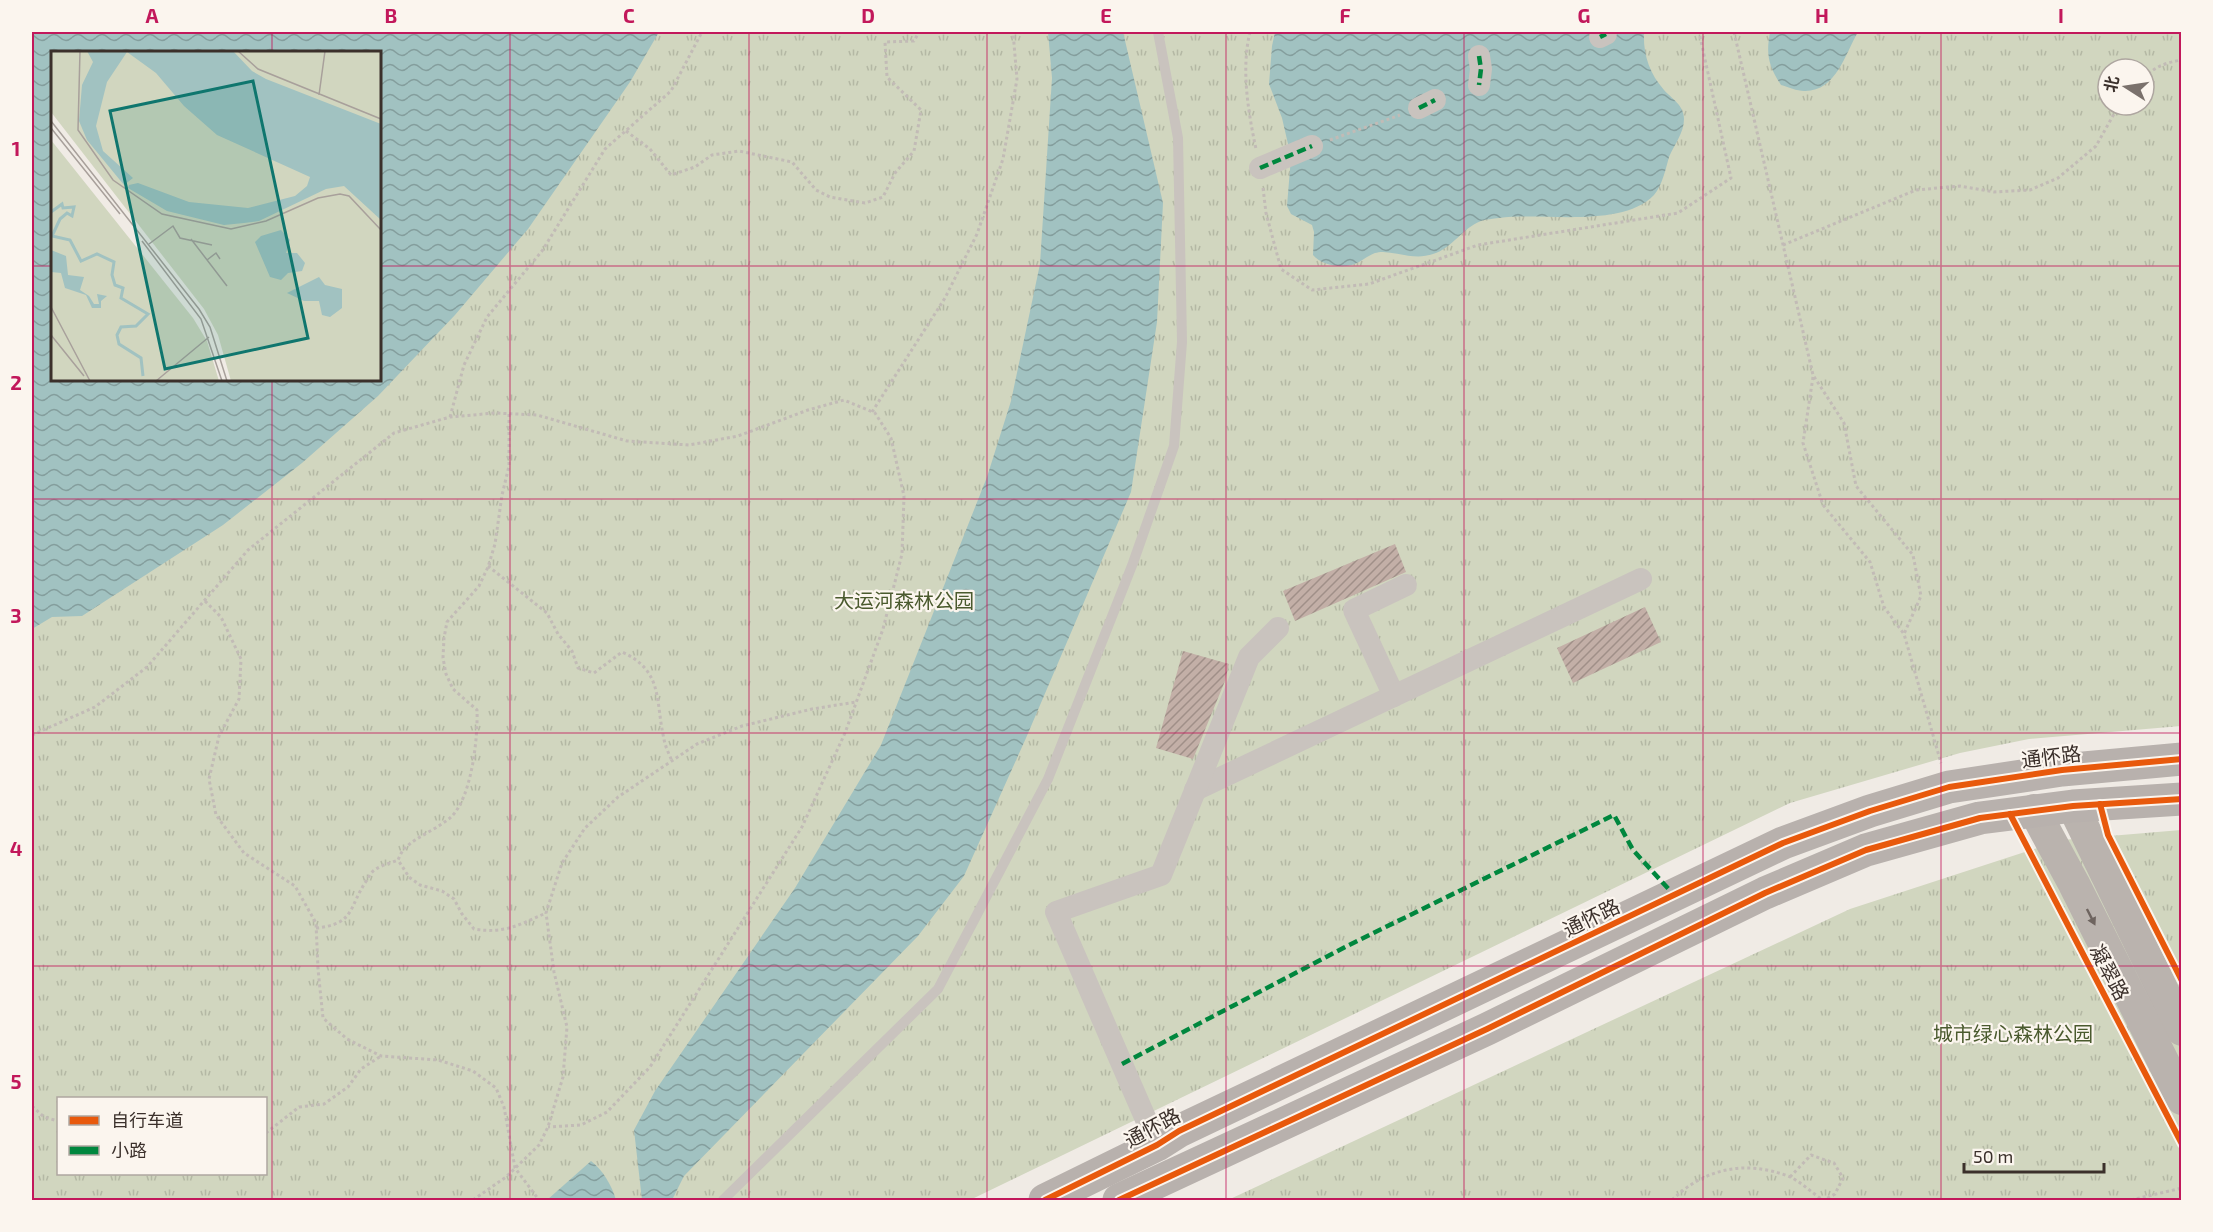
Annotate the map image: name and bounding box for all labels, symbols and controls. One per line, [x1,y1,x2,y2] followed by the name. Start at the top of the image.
[145,3,159,27] text: A
[385,3,397,27] text: B
[623,3,635,27] text: C
[861,3,875,27] text: D
[1100,3,1112,27] text: E
[1339,3,1351,27] text: F
[1578,3,1590,27] text: G
[1815,3,1829,27] text: H
[2058,3,2064,27] text: I
[51,51,381,381] inset map
[2096,57,2156,117] north arrow
[2100,74,2122,94] text: 北
[12,136,20,160] text: 1
[10,370,22,394] text: 2
[834,588,974,612] park label: 大运河森林公园
[10,603,22,627] text: 3
[2020,740,2082,772] street label: 通怀路
[10,836,23,860] text: 4
[1559,893,1623,941] street label: 通怀路
[2086,909,2096,926] one-way arrow
[2085,940,2135,1004] street label: 凝翠路
[1933,1021,2093,1045] park label: 城市绿心森林公园
[10,1069,22,1093] text: 5
[57,1097,267,1175] legend
[1120,1102,1184,1152] street label: 通怀路
[111,1109,183,1131] text: 自行车道
[1964,1136,2104,1174] scale bar
[111,1139,147,1161] text: 小路
[1973,1145,2013,1167] text: 50 m

